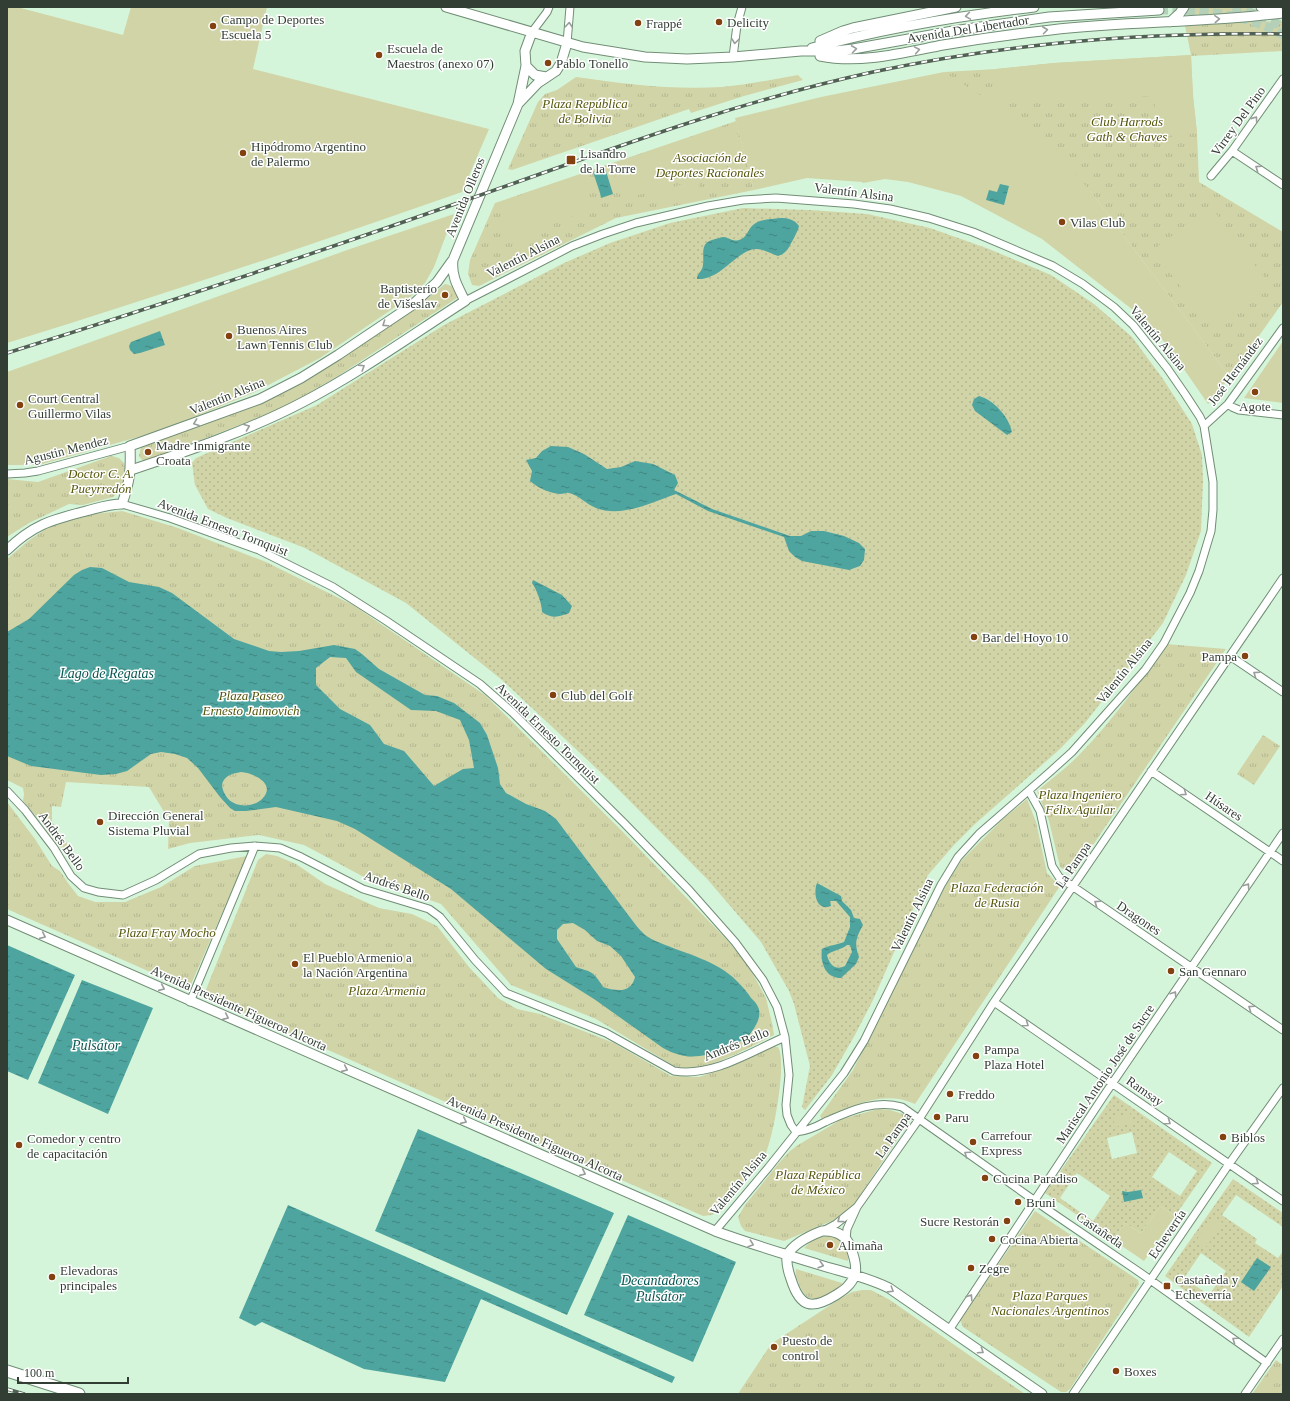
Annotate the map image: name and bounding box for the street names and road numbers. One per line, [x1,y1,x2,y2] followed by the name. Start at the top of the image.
[906,12,1031,46] street label: Avenida Del Libertador
[1208,83,1268,159] street label: Virrey Del Pino
[442,155,488,239] street label: Avenida Olleros
[813,180,895,204] street label: Valentín Alsina
[484,231,562,281] street label: Valentín Alsina
[1127,303,1190,374] street label: Valentín Alsina
[1204,334,1266,408] street label: José Hernández
[187,374,267,418] street label: Valentín Alsina
[22,432,110,468] street label: Agustin Mendez
[156,495,291,559] street label: Avenida Ernesto Tornquist
[1093,635,1155,707] street label: Valentín Alsina
[493,679,603,787] street label: Avenida Ernesto Tornquist
[1202,788,1246,824] street label: Húsares
[36,809,88,873] street label: Andrés Bello
[1052,839,1094,891] street label: La Pampa
[362,868,432,904] street label: Andrés Bello
[888,876,936,954] street label: Valentín Alsina
[1114,898,1164,938] street label: Dragones
[148,962,330,1054] street label: Avenida Presidente Figueroa Alcorta
[1053,1001,1157,1146] street label: Mariscal Antonio José de Sucre
[701,1024,771,1064] street label: Andrés Bello
[1124,1073,1167,1109] street label: Ramsay
[444,1092,626,1184] street label: Avenida Presidente Figueroa Alcorta
[872,1109,914,1161] street label: La Pampa
[707,1147,770,1218] street label: Valentín Alsina
[1145,1206,1189,1262] street label: Echeverría
[1074,1209,1127,1251] street label: Castañeda

